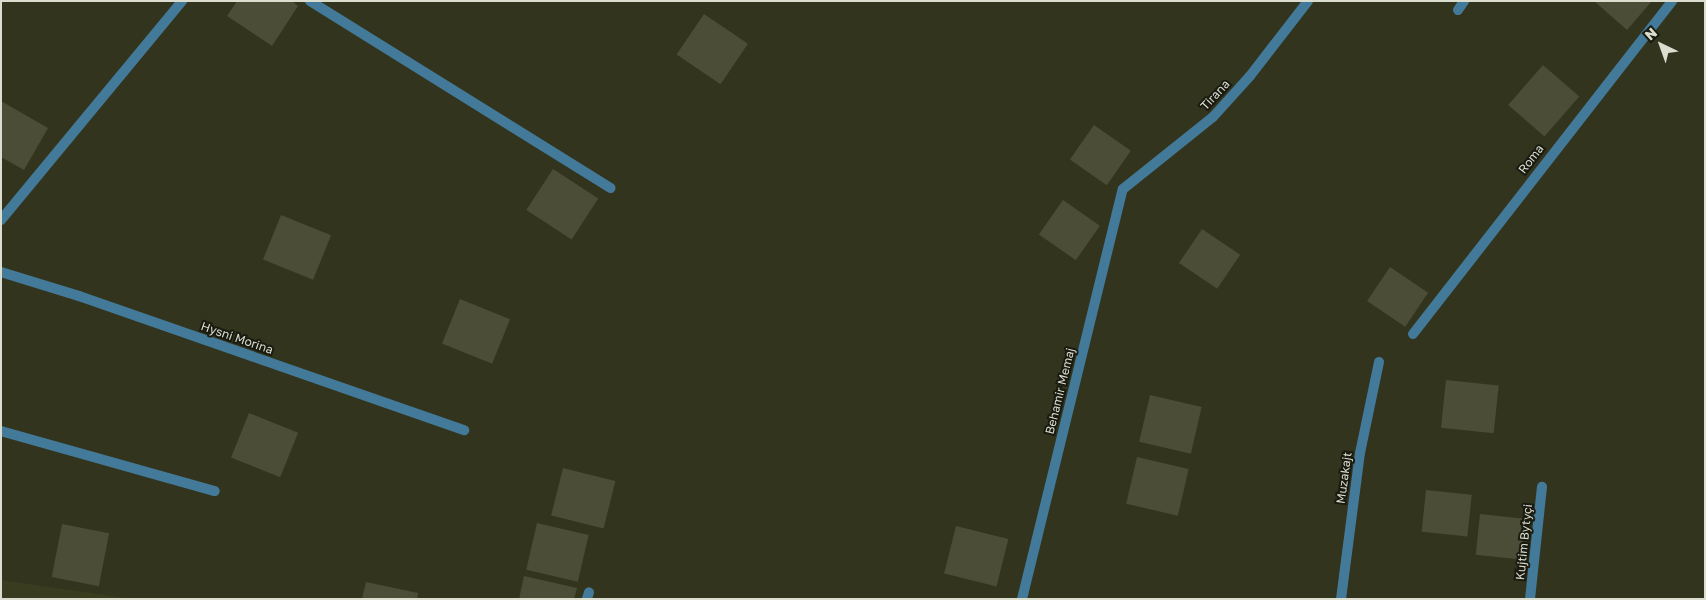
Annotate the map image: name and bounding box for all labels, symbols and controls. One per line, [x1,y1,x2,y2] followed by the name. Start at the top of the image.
[1636,20,1686,70] north arrow
[1641,24,1660,43] text: N
[1197,77,1233,113] street label: Tirana
[1515,142,1547,176] street label: Roma
[199,319,275,357] street label: Hysni Morina
[1042,346,1078,436] street label: Behamir Memaj
[1333,451,1355,505] street label: Muzakajt
[1513,503,1535,581] street label: Kujtim Bytyçi

